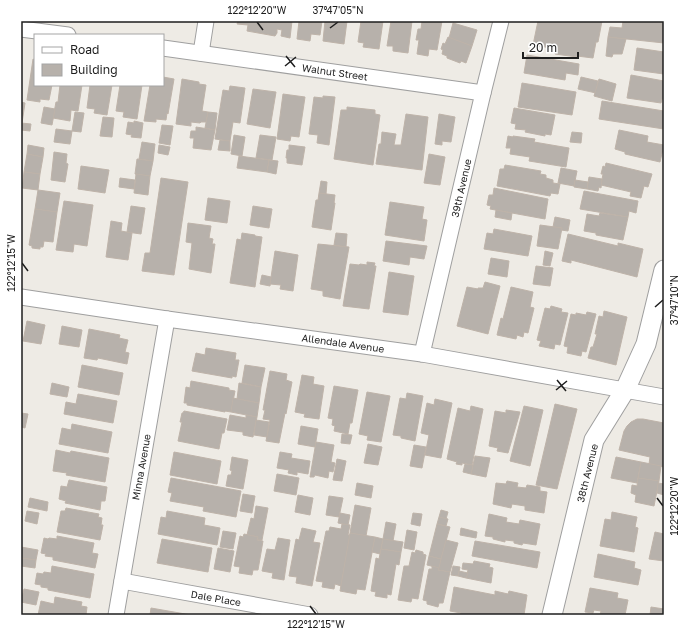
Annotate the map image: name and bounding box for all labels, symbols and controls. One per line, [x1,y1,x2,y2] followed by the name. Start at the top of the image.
[228,4,287,16] text: 122°12'20"W
[312,4,364,16] text: 37°47'05"N
[34,34,164,86] legend
[523,34,578,60] scale bar
[529,40,557,55] text: 20 m
[70,42,99,57] text: Road
[301,61,369,83] street label: Walnut Street
[70,62,118,77] text: Building
[448,157,474,219] street label: 39th Avenue
[5,234,17,292] text: 122°12'15"W
[668,275,680,325] text: 37°47'10"N
[301,331,385,355] street label: Allendale Avenue
[129,433,153,501] street label: Minna Avenue
[574,442,600,504] street label: 38th Avenue
[668,476,680,535] text: 122°12'20"W
[190,588,242,608] street label: Dale Place
[287,618,345,630] text: 122°12'15"W

